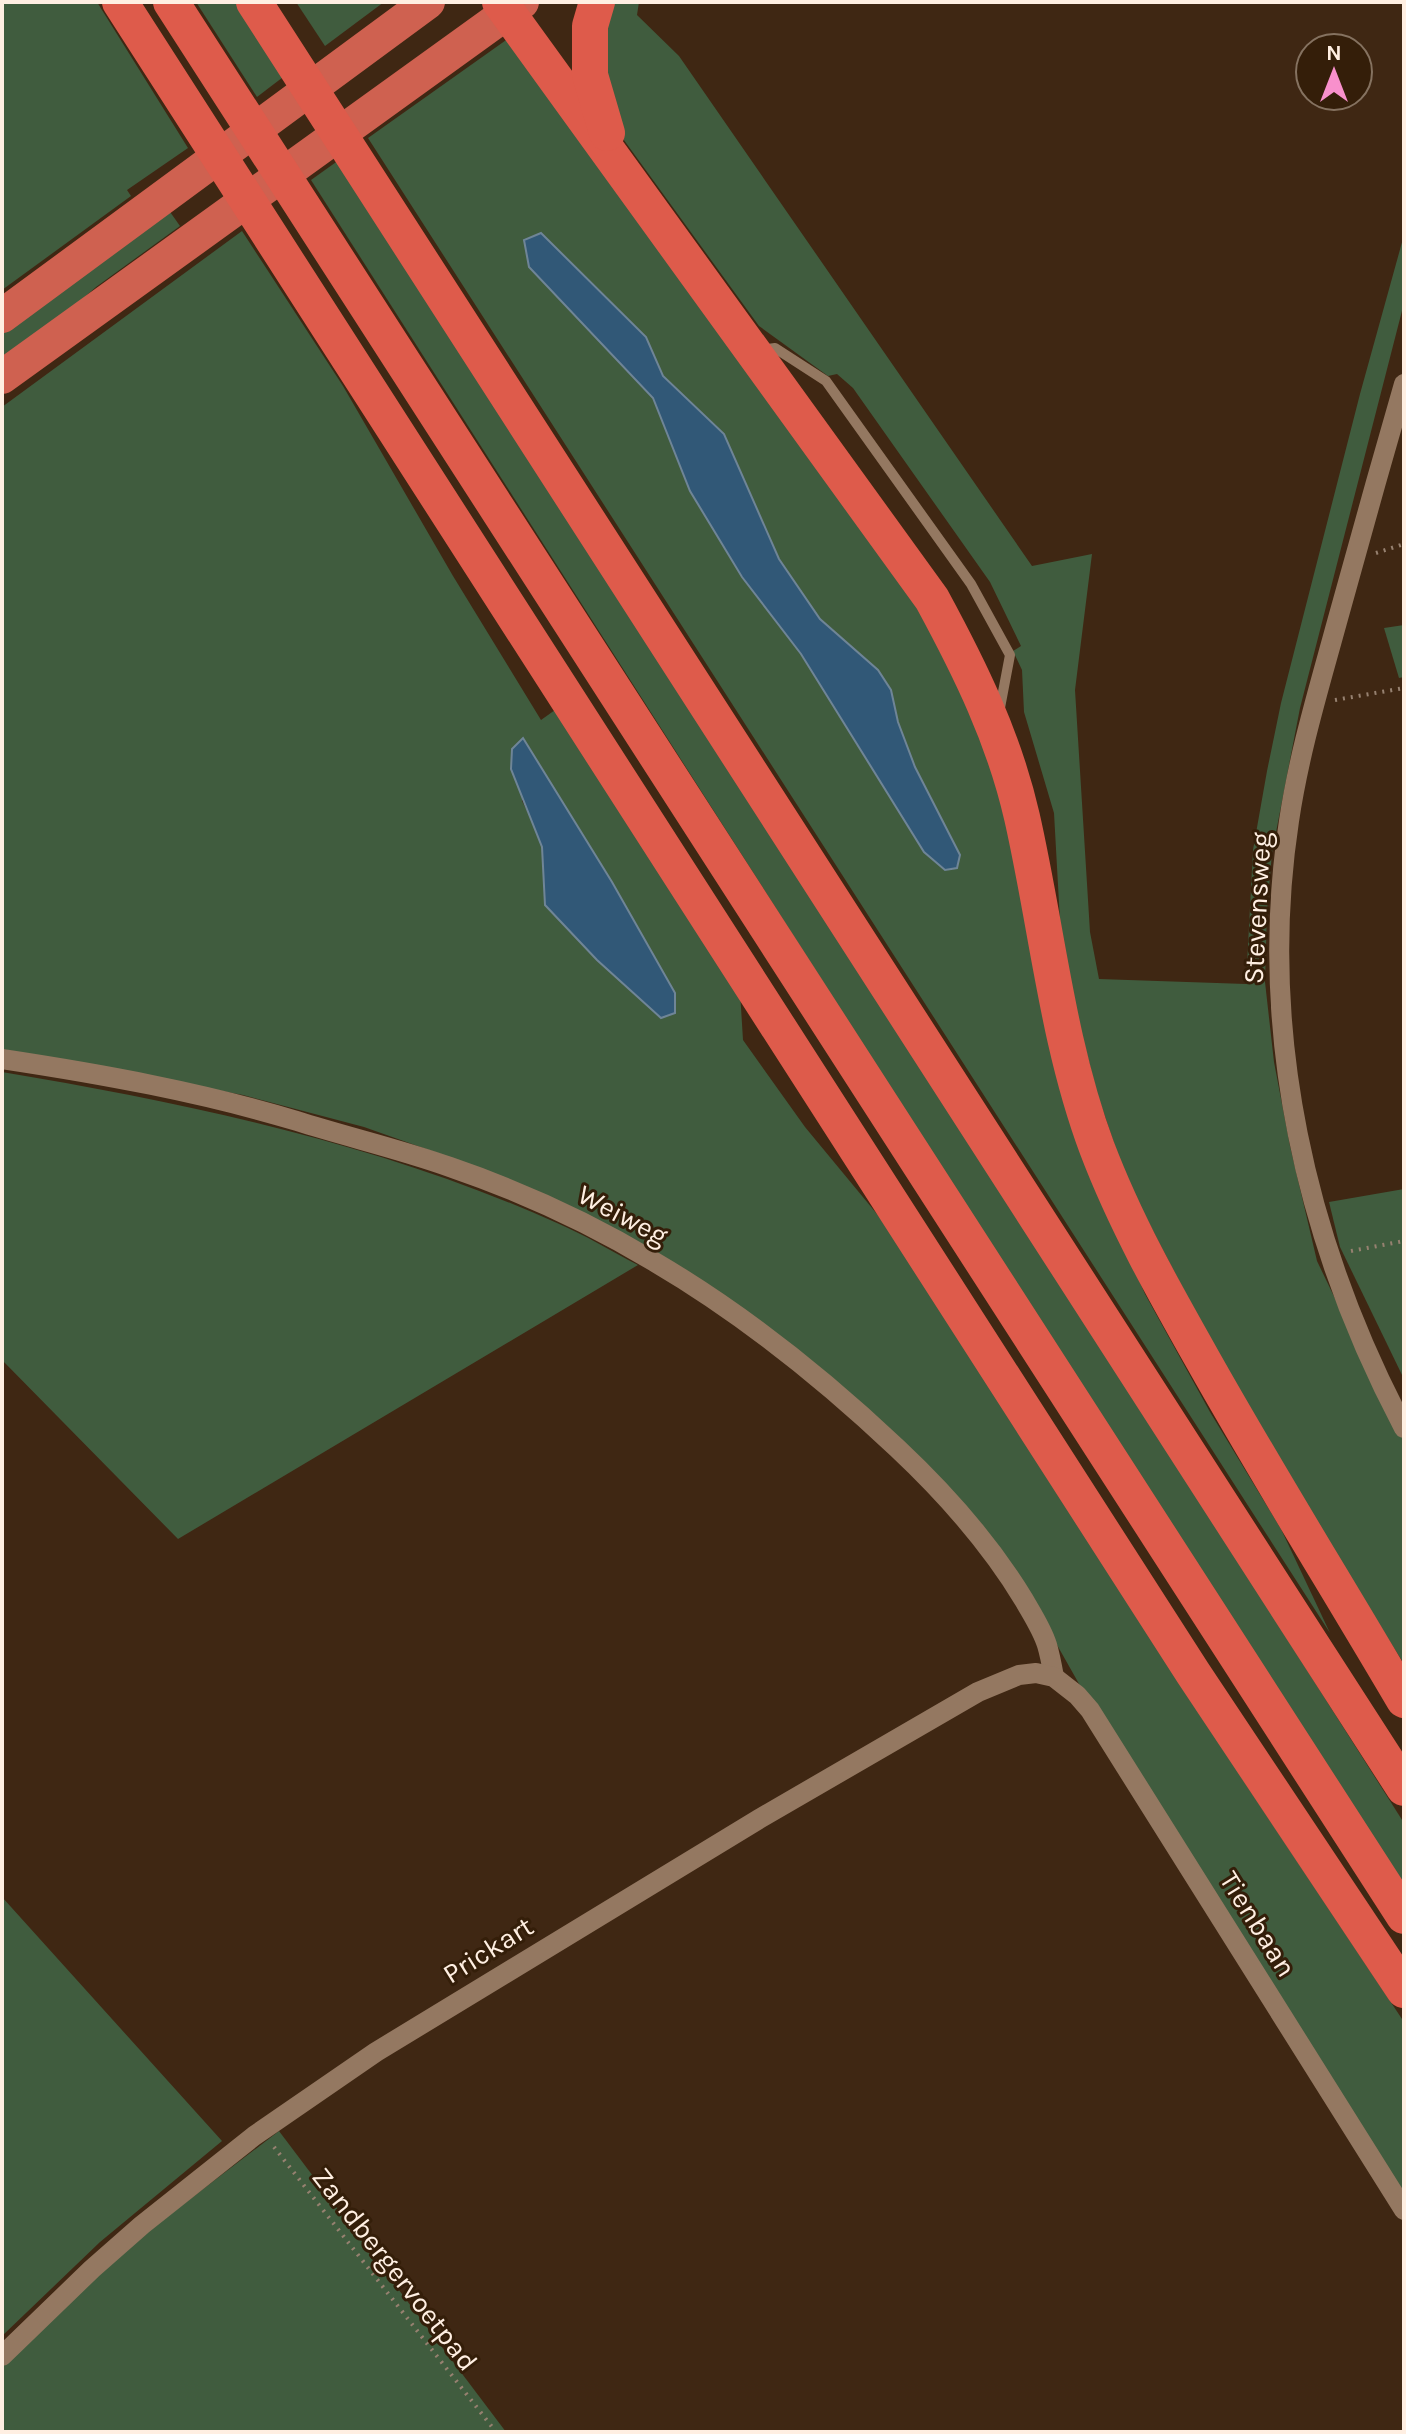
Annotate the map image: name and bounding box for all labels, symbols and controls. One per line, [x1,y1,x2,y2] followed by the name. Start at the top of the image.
[1294,32,1374,112] north arrow
[1326,40,1342,66] text: N
[1237,831,1277,985] street label: Stevensweg
[572,1178,674,1253] street label: Weiweg
[1213,1865,1303,1983] street label: Tienbaan
[437,1909,539,1991] street label: Prickart
[305,2161,485,2377] street label: Zandbergervoetpad

